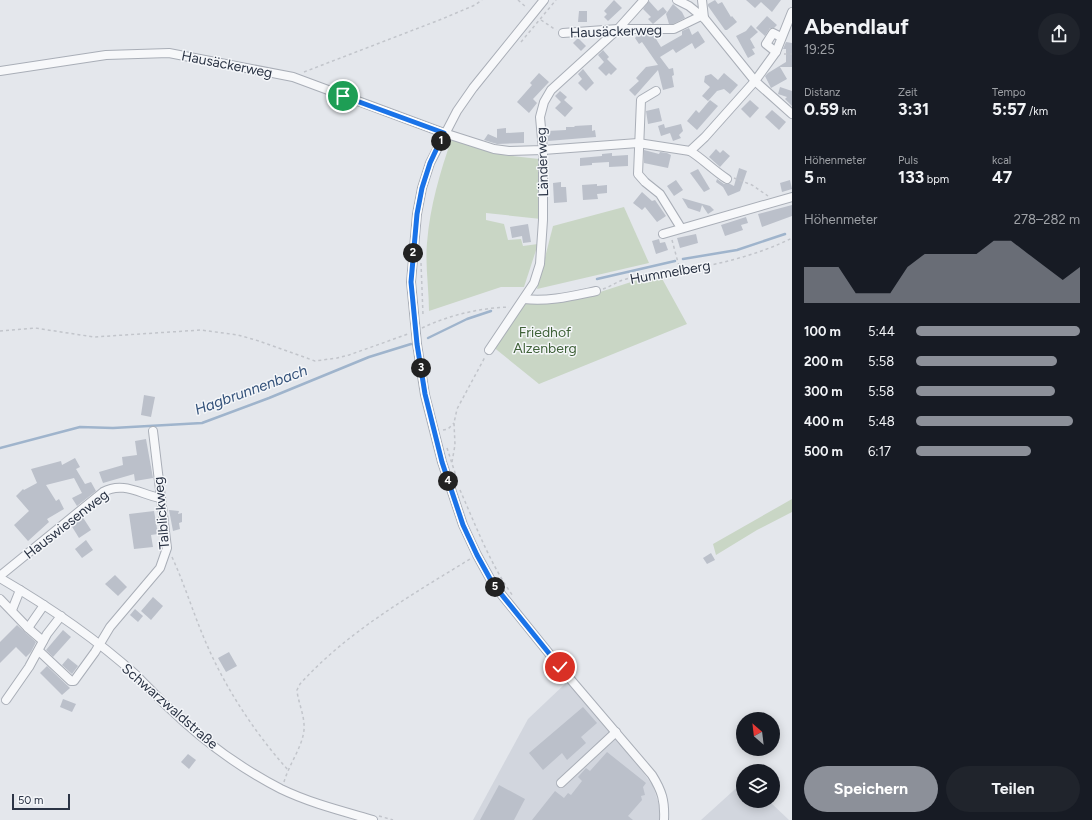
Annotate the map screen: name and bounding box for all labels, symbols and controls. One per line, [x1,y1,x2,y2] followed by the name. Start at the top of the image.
[804,13,909,40] text: Abendlauf
[1038,13,1080,55] button: share
[570,21,662,42] street label: Hausäckerweg
[804,42,835,57] text: 19:25
[180,47,274,82] street label: Hausäckerweg
[326,79,360,113] pin
[332,85,354,107] icon: arrive
[804,86,841,99] text: Distanz
[898,86,918,99] text: Zeit
[992,86,1026,99] text: Tempo
[804,99,839,119] text: 0.59
[898,99,929,119] text: 3:31
[992,99,1026,119] text: 5:57
[839,105,856,118] text: km
[1026,105,1048,118] text: /km
[533,127,552,197] street label: Länderweg
[431,131,451,151] pin: 1
[439,134,443,147] text: 1
[804,154,866,167] text: Höhenmeter
[898,154,918,167] text: Puls
[992,154,1011,167] text: kcal
[804,167,814,187] text: 5
[898,167,924,187] text: 133
[992,167,1012,187] text: 47
[814,173,826,186] text: m
[924,173,949,186] text: bpm
[804,212,877,227] text: Höhenmeter
[1014,212,1080,227] text: 278–282 m
[403,243,423,263] pin: 2
[410,246,416,259] text: 2
[628,257,712,288] street label: Hummelberg
[513,324,577,357] park label: Friedhof Alzenberg
[804,324,841,339] text: 100 m
[868,324,895,339] text: 5:44
[804,354,843,369] text: 200 m
[868,354,894,369] text: 5:58
[411,358,431,378] pin: 3
[192,361,310,419] water label: Hagbrunnenbach
[418,361,424,374] text: 3
[804,384,843,399] text: 300 m
[868,384,894,399] text: 5:58
[804,414,844,429] text: 400 m
[868,414,895,429] text: 5:48
[804,444,843,459] text: 500 m
[868,444,891,459] text: 6:17
[438,471,458,491] pin: 4
[445,474,451,487] text: 4
[150,476,173,550] street label: Talblickweg
[21,486,112,563] street label: Hauswiesenweg
[485,577,505,597] pin: 5
[492,580,498,593] text: 5
[543,650,577,684] pin
[549,656,571,678] icon: check
[118,660,222,753] street label: Schwarzwaldstraße
[736,712,780,756] north arrow
[736,712,780,808] map controls
[736,764,780,808] button: layers
[804,766,938,812] button: Speichern
[946,766,1080,812] button: Teilen
[12,792,70,811] scale bar
[18,794,43,807] text: 50 m

